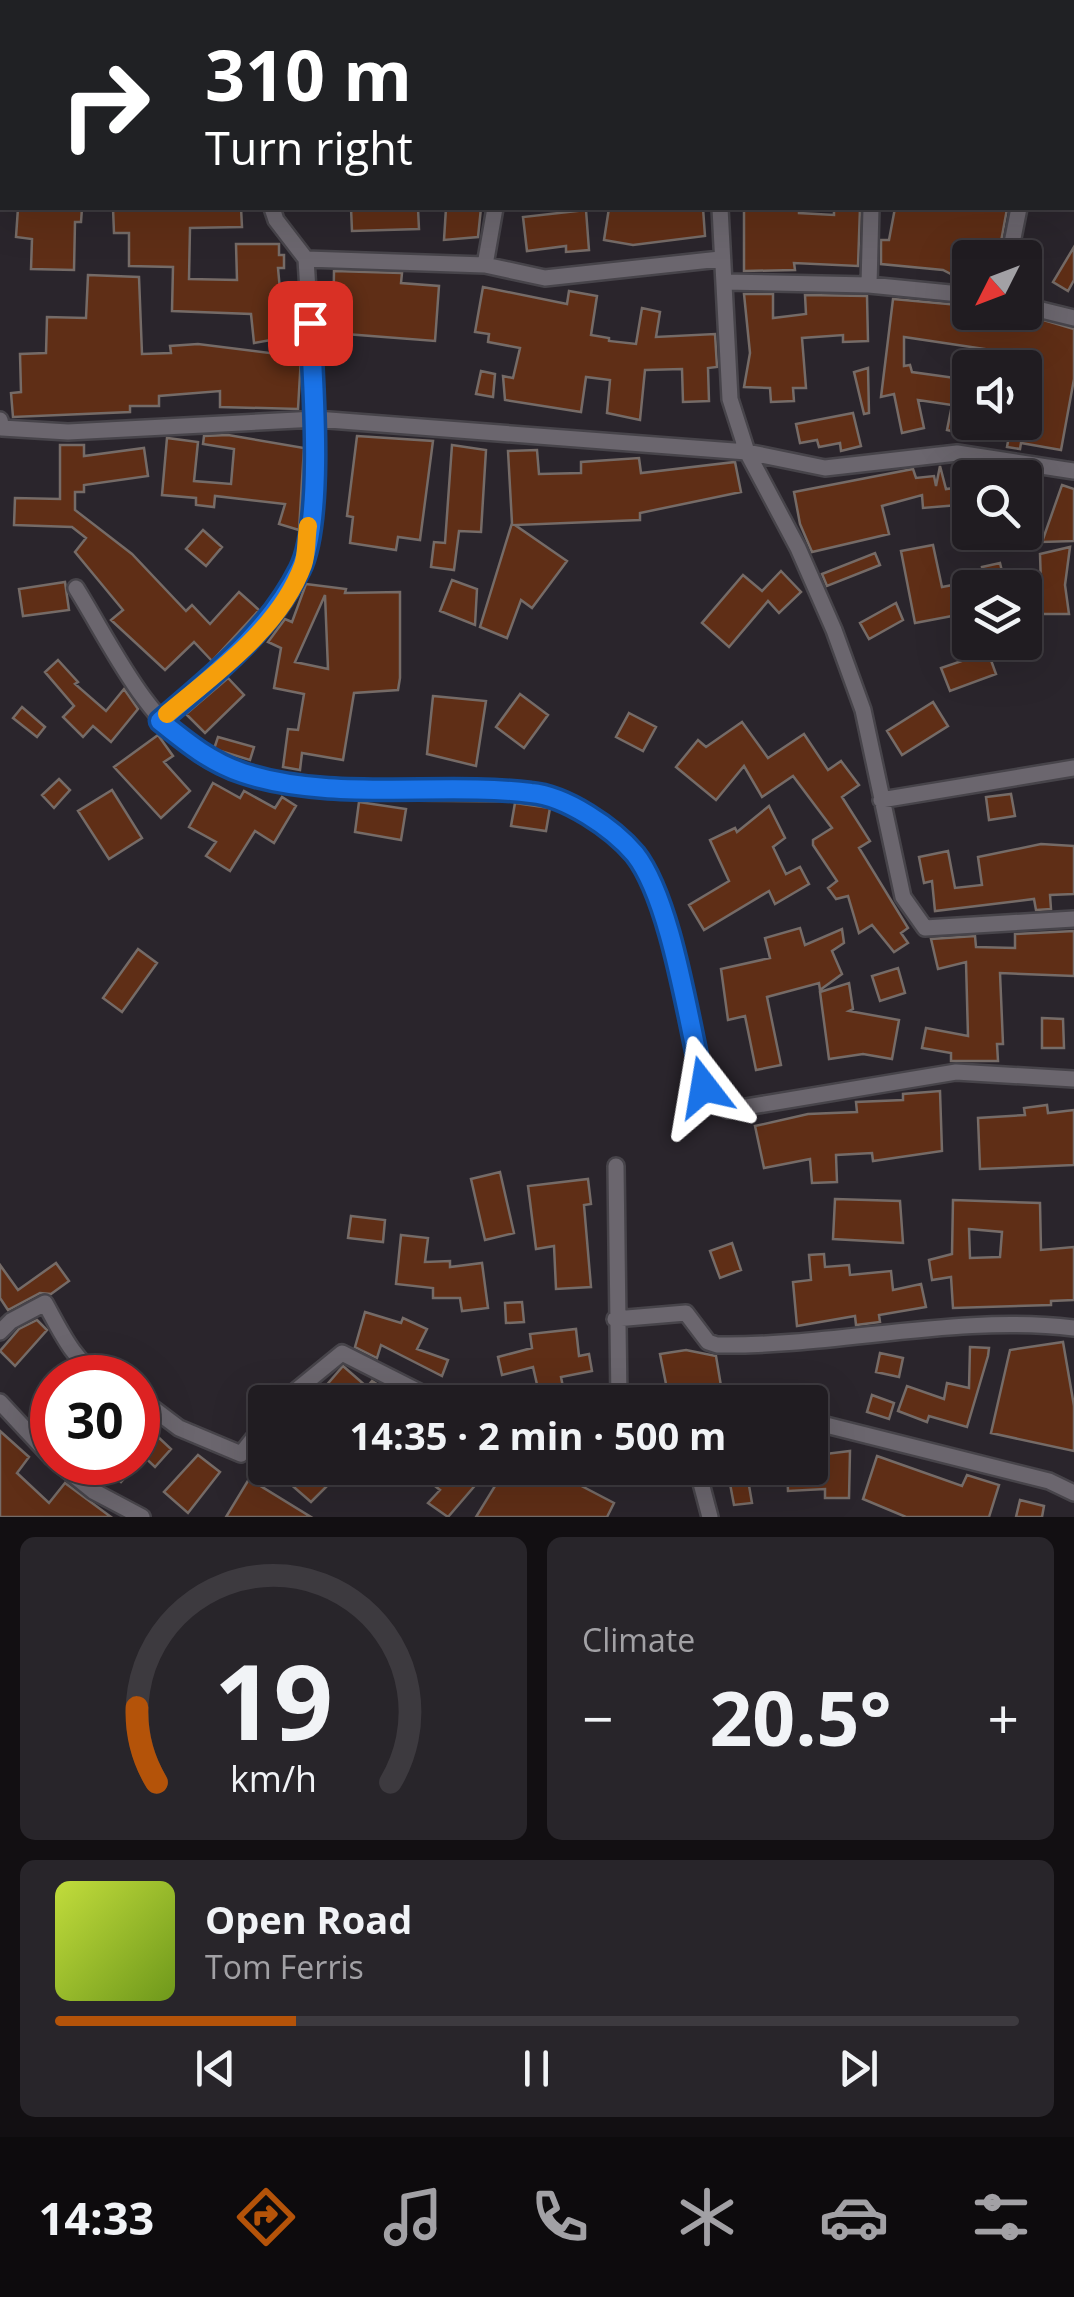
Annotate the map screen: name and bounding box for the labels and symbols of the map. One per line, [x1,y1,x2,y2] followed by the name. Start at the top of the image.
[952,240,1042,330] north arrow
[268,281,353,366] pin
[652,1035,756,1139] position arrow
[30,1355,160,1485] speed limit sign: 30

